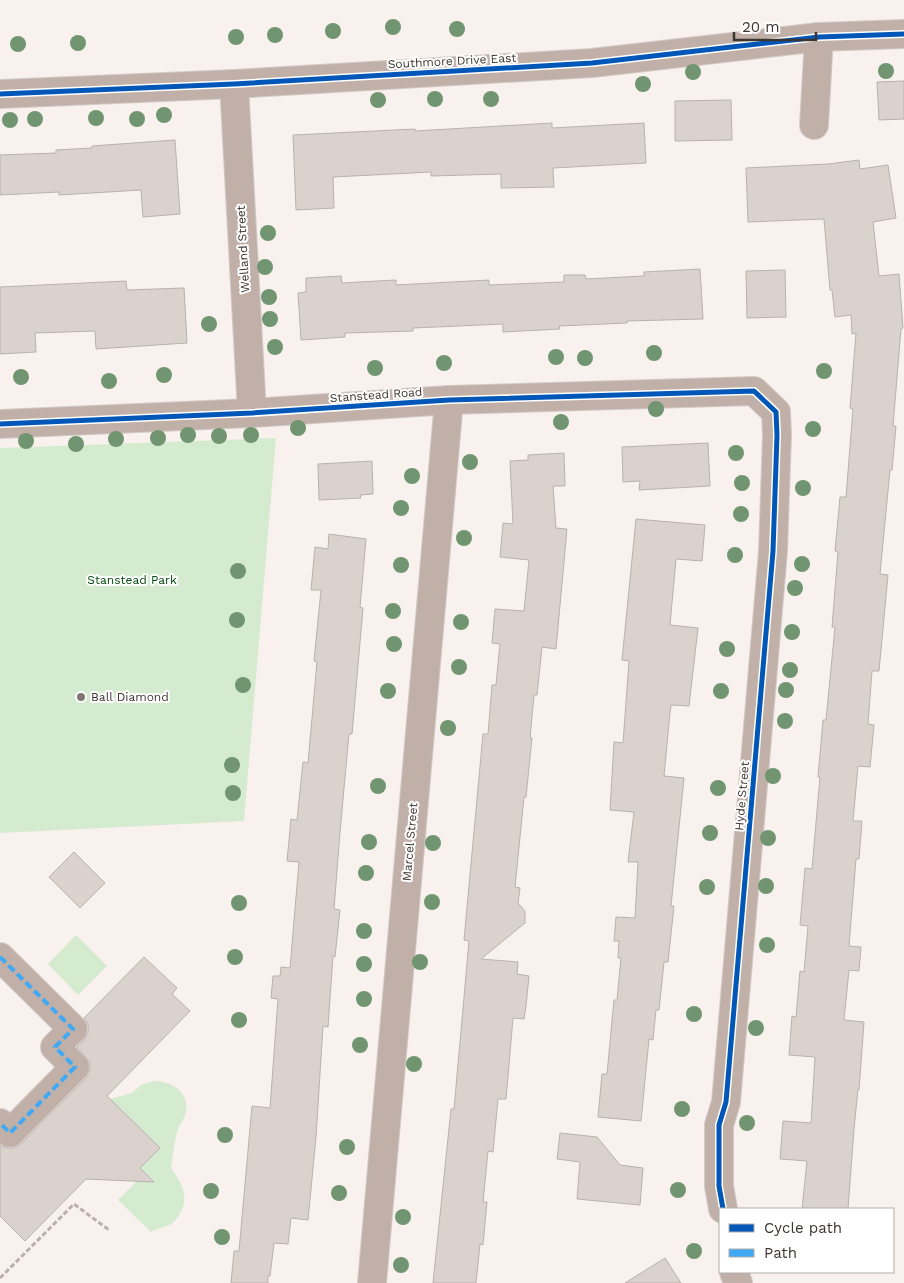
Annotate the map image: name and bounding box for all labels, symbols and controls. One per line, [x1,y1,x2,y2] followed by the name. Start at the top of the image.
[734,10,816,42] scale bar
[742,18,780,36] text: 20 m
[387,51,517,71] street label: Southmore Drive East
[234,205,252,293] street label: Welland Street
[329,385,423,405] street label: Stanstead Road
[87,573,177,587] park label: Stanstead Park
[91,690,169,704] place label: Ball Diamond
[75,691,87,703] marker: Ball Diamond
[732,761,752,831] street label: Hyde Street
[400,802,420,882] street label: Marcel Street
[719,1208,894,1273] legend
[764,1219,842,1237] text: Cycle path
[764,1244,797,1262] text: Path

